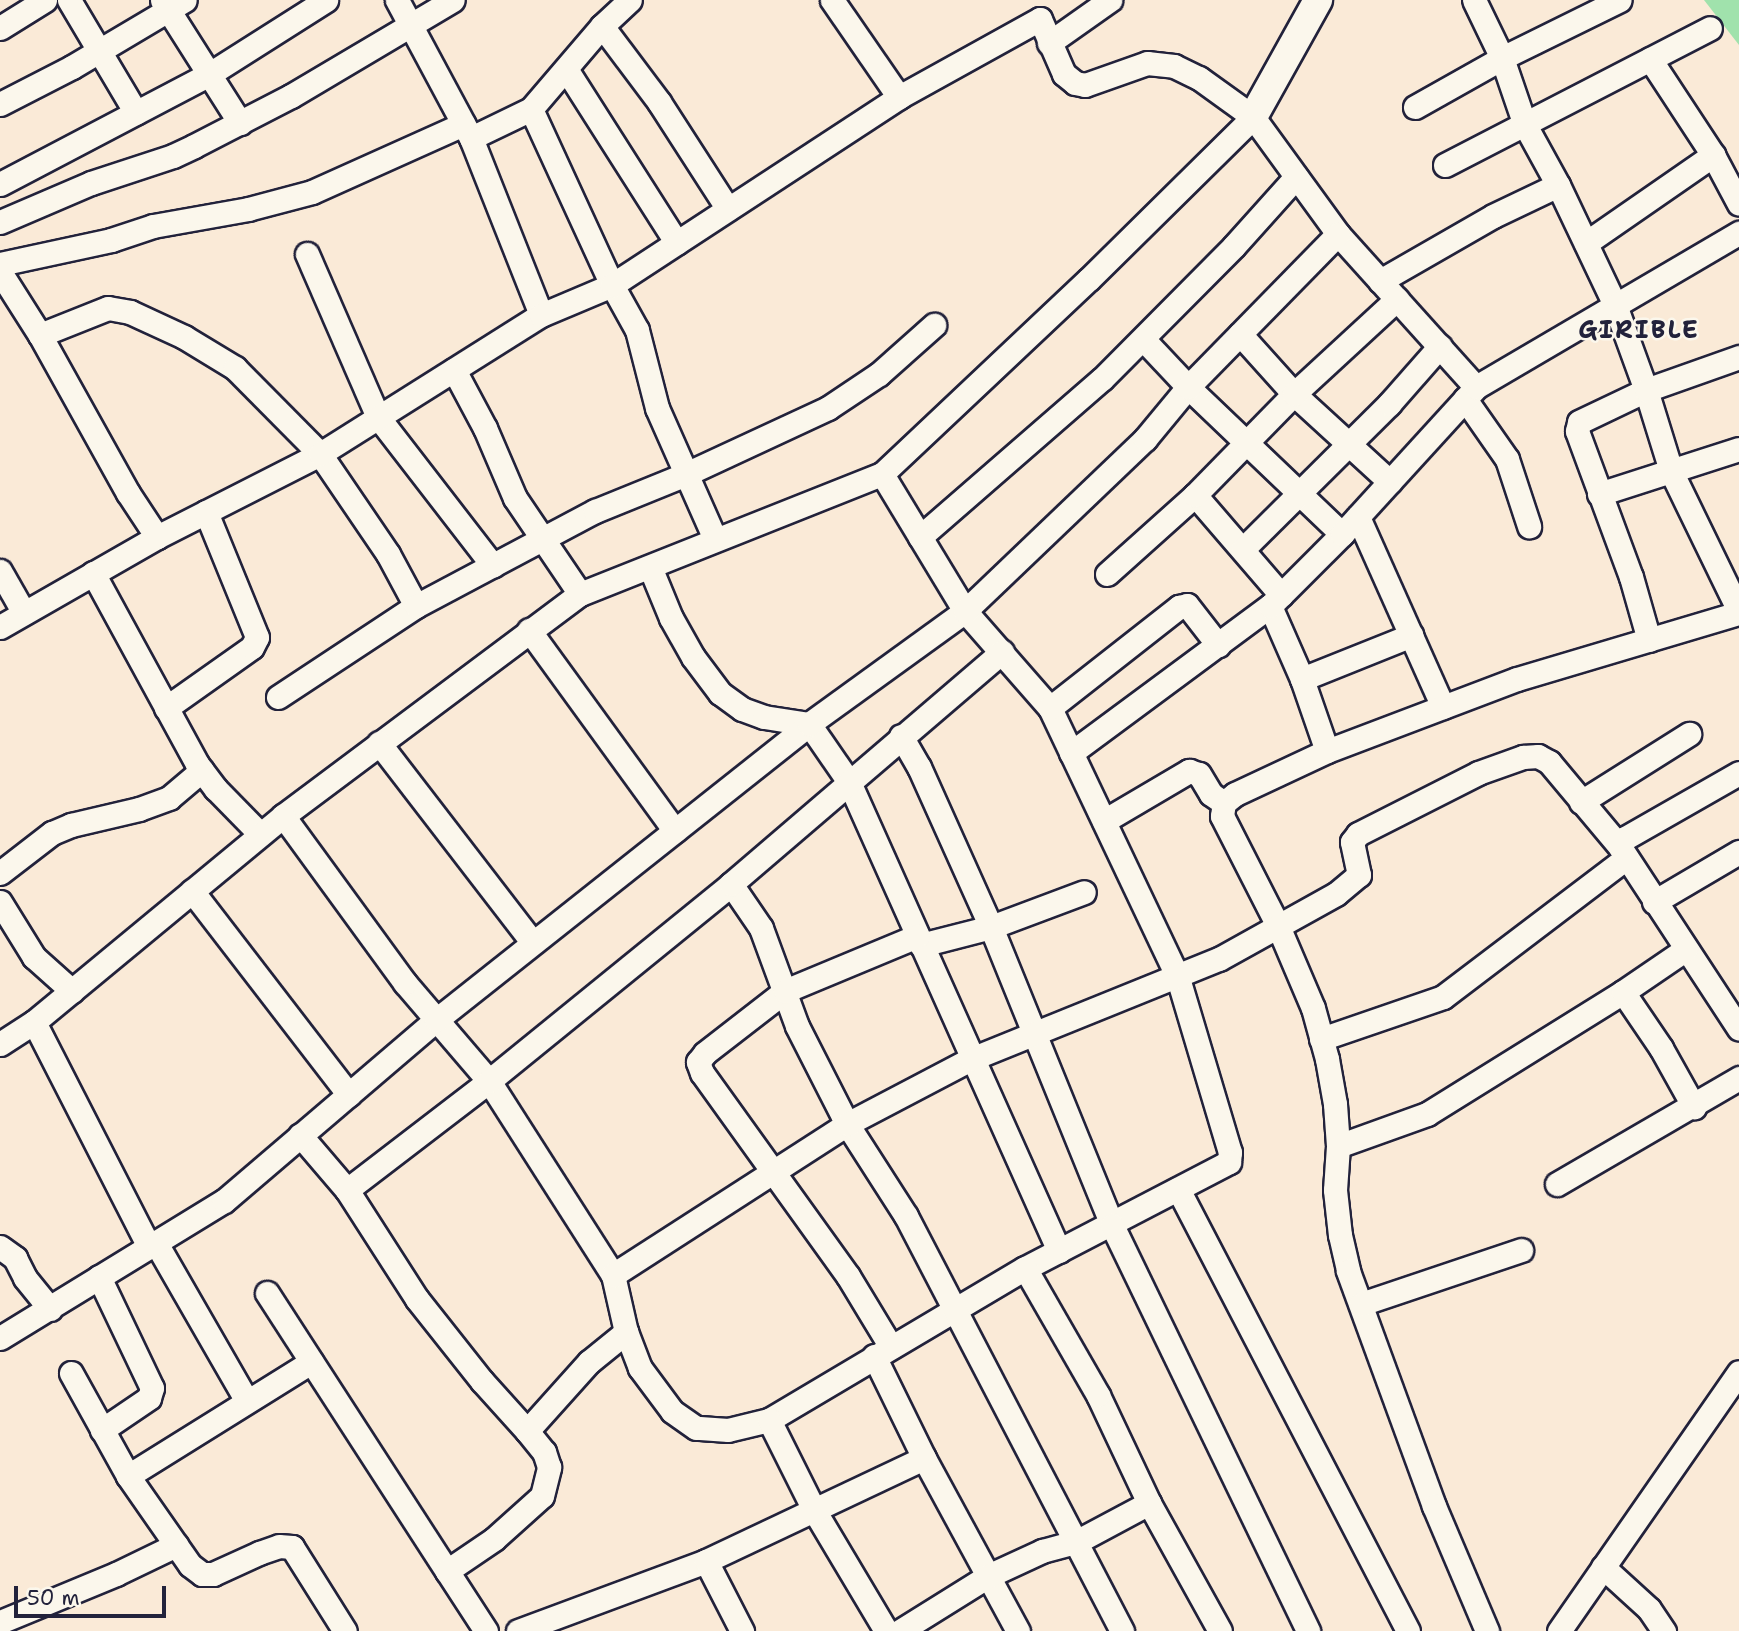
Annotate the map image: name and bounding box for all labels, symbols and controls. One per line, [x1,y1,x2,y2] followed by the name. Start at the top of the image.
[1579,317,1699,345] district label: GIRIBLE
[18,1572,170,1616] scale bar
[27,1584,80,1612] text: 50 m

